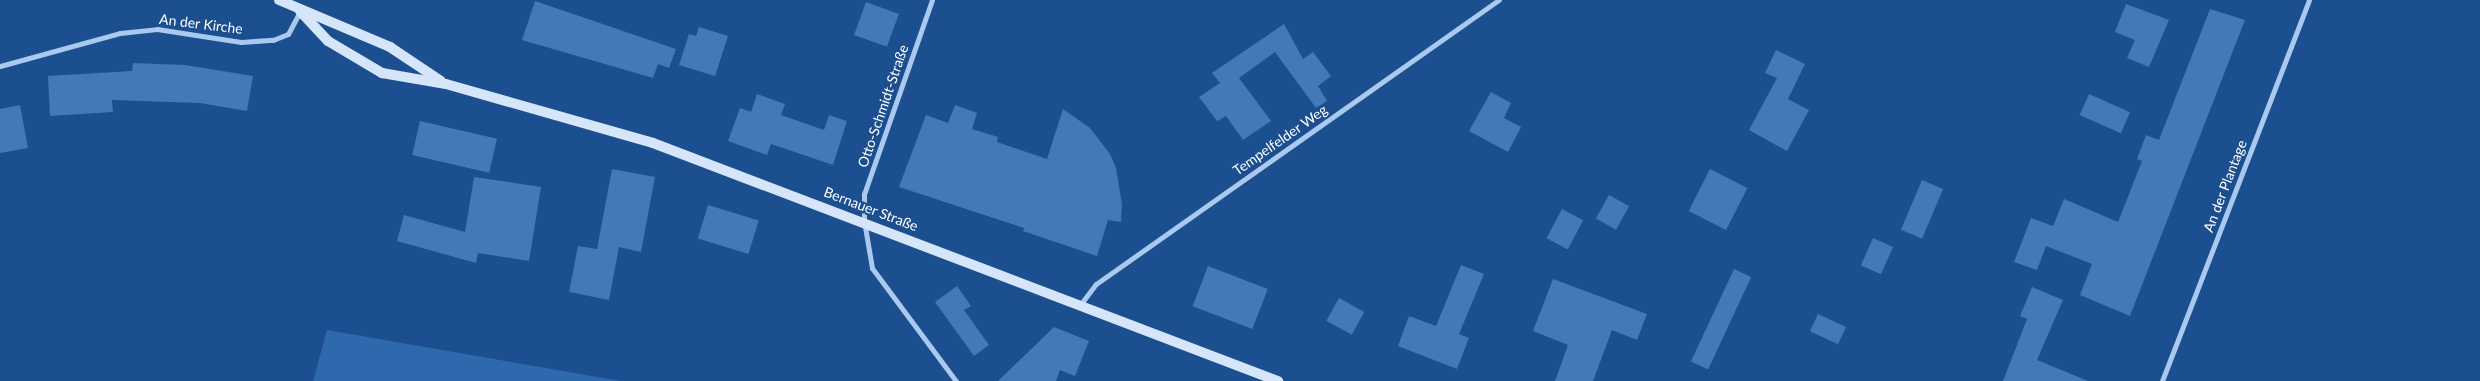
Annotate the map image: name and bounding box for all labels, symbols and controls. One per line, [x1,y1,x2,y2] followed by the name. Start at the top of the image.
[158,11,244,37] street label: An der Kirche
[854,42,912,170] street label: Otto-Schmidt-Straße
[1229,101,1331,179] street label: Tempelfelder Weg
[2200,137,2250,235] street label: An der Plantage
[821,183,921,235] street label: Bernauer Straße

